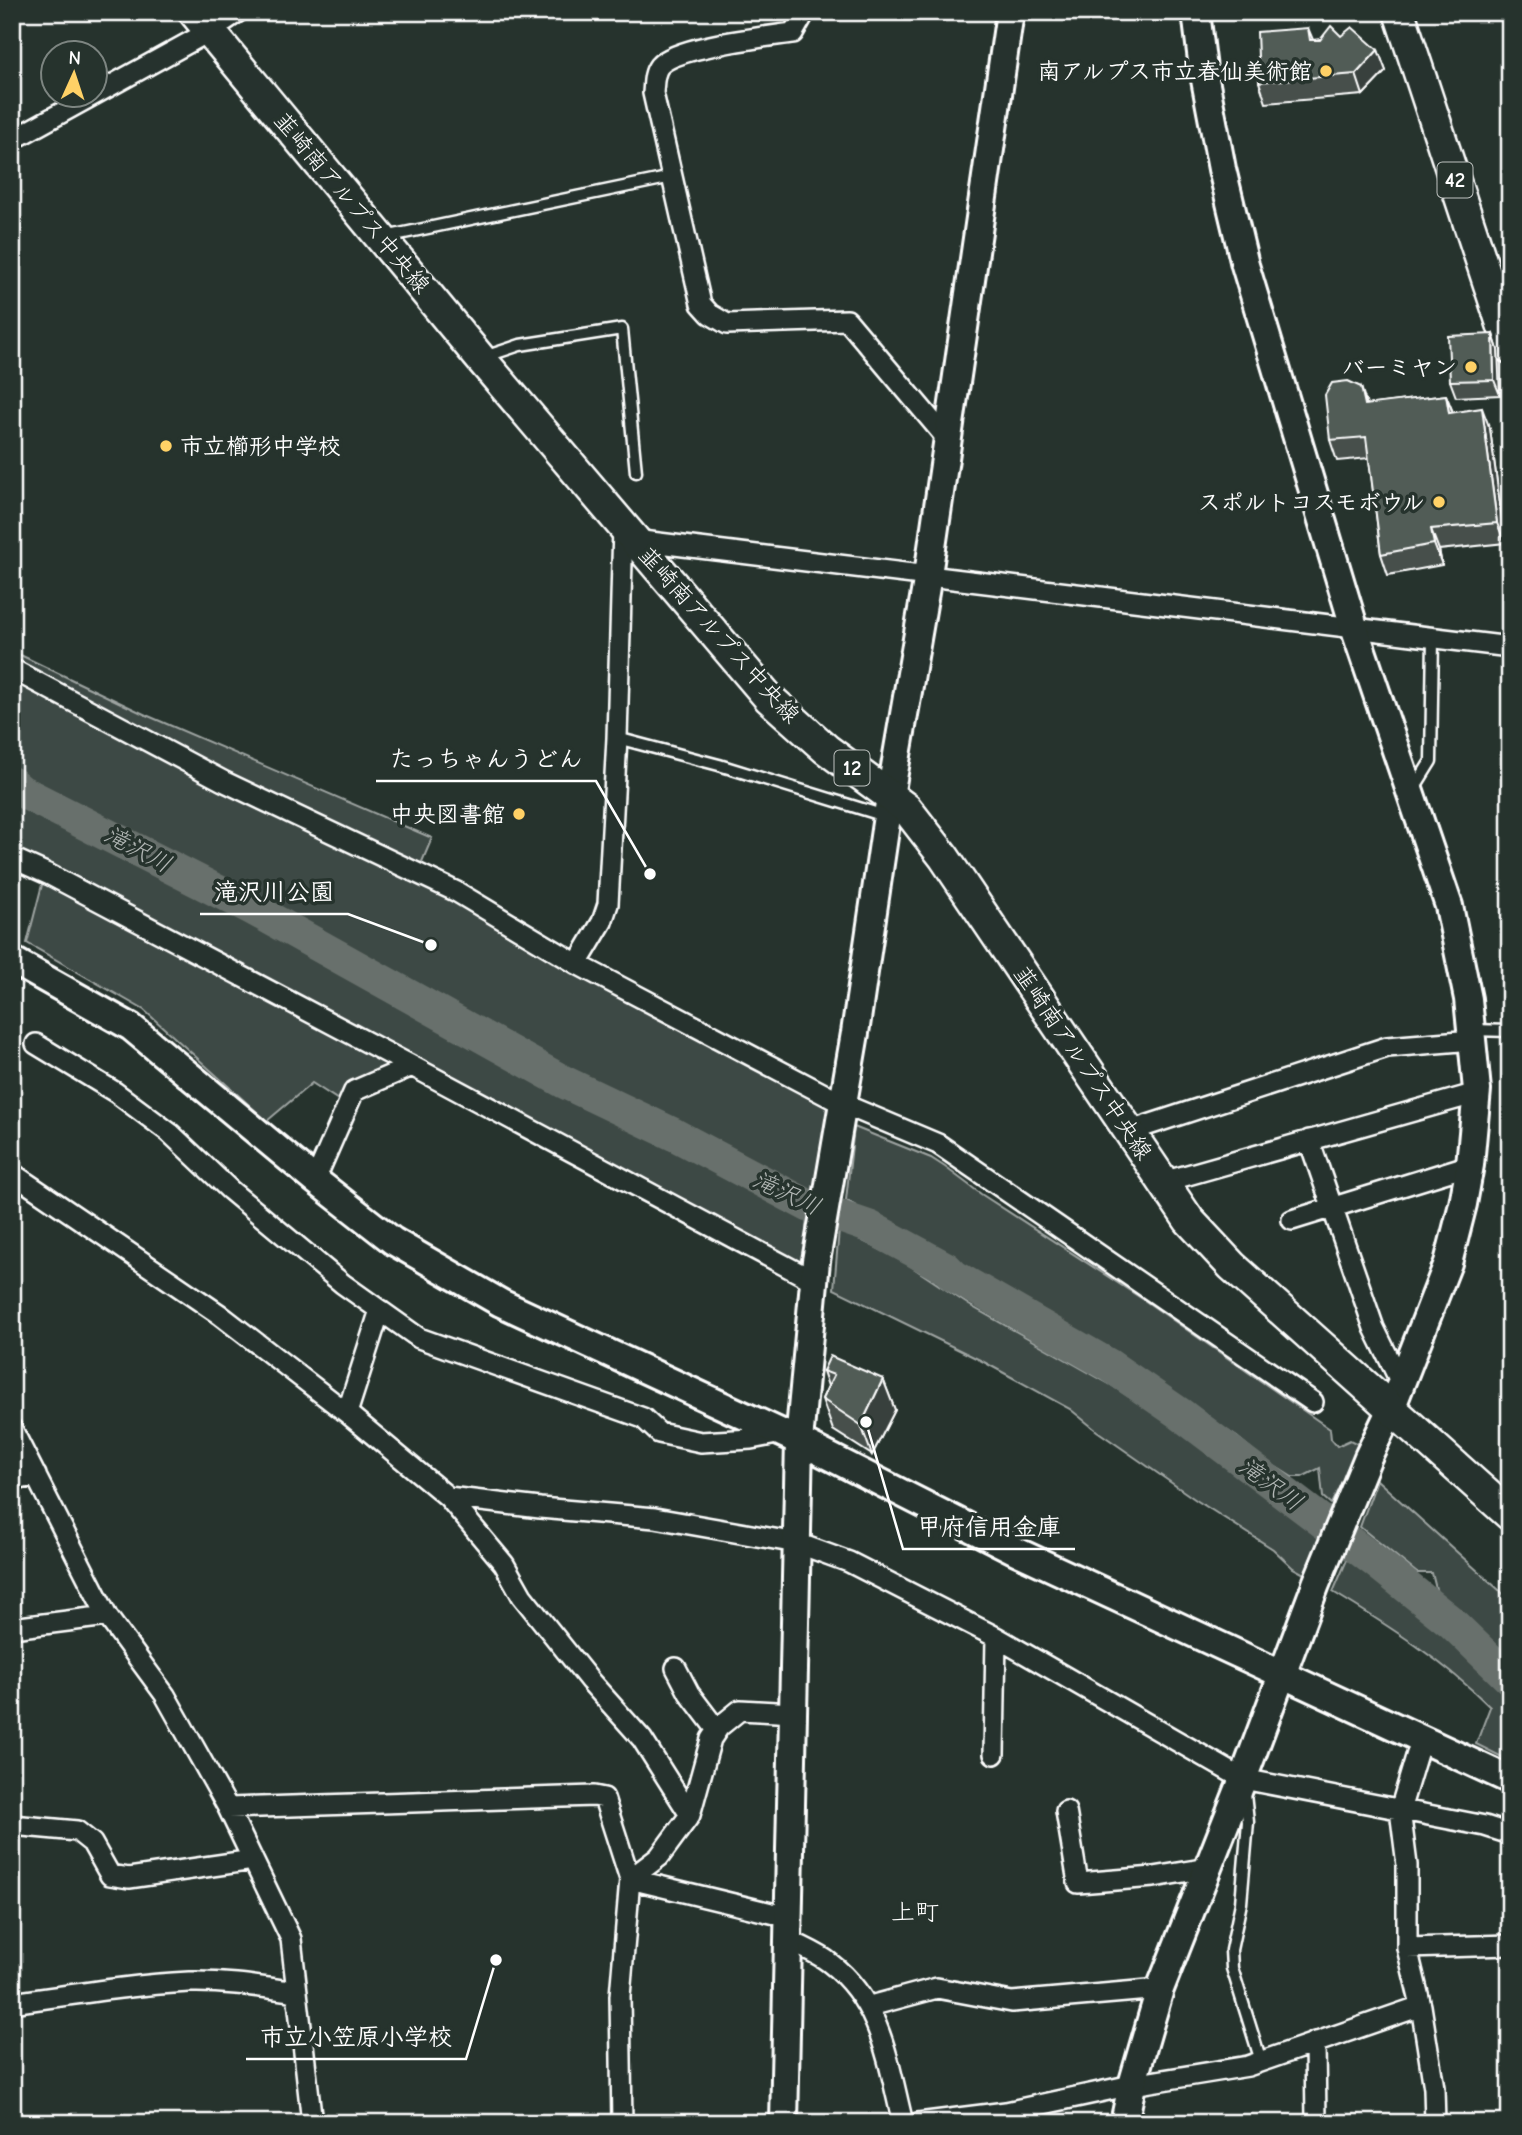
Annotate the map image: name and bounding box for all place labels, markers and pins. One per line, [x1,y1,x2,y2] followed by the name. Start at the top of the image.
[1037,58,1312,85] place label: 南アルプス市立春仙美術館
[1318,63,1334,79] marker: 南アルプス市立春仙美術館
[1342,354,1457,381] place label: バーミヤン
[1463,359,1479,375] marker: バーミヤン
[180,433,341,460] place label: 市立櫛形中学校
[158,438,174,454] marker: 市立櫛形中学校
[1198,489,1425,516] place label: スポルトコスモボウル
[1431,494,1447,510] marker: スポルトコスモボウル
[376,736,596,781] callout: たっちゃんうどん
[390,801,505,828] place label: 中央図書館
[511,806,527,822] marker: 中央図書館
[200,869,348,914] callout: 滝沢川公園
[903,1504,1075,1549] callout: 甲府信用金庫
[246,2014,466,2059] callout: 市立小笠原小学校

